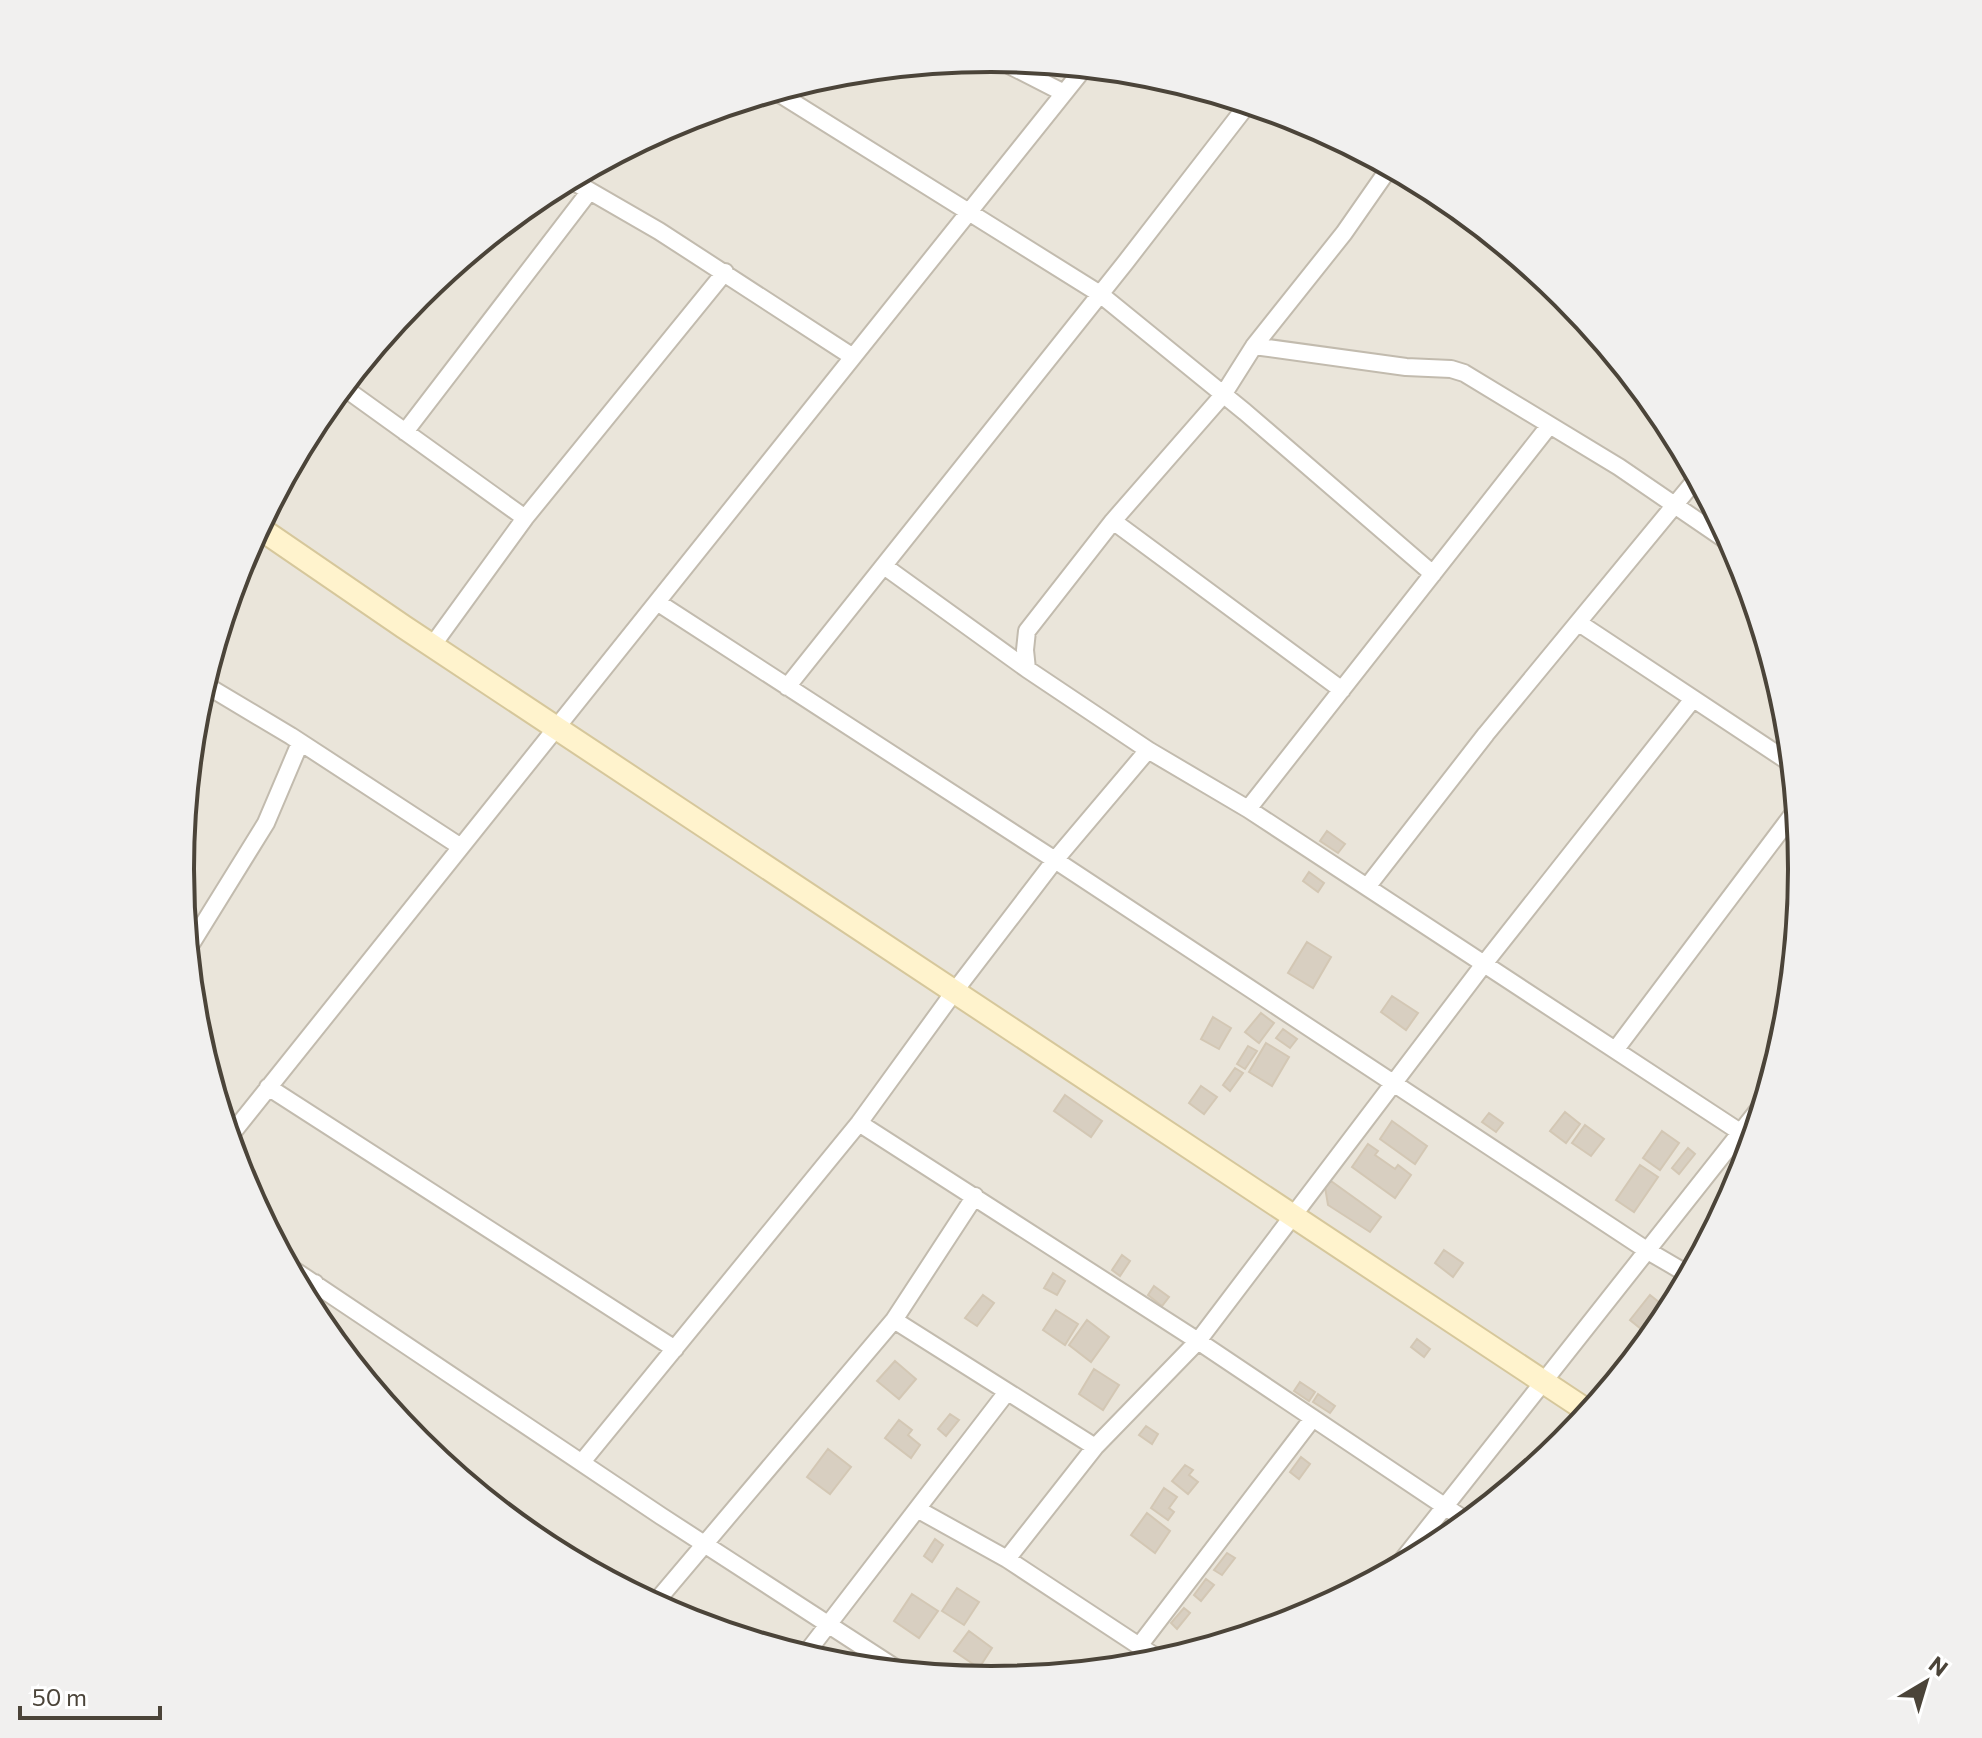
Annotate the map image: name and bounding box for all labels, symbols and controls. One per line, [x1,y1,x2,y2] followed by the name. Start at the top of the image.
[1886,1642,1966,1722] north arrow
[1924,1650,1953,1682] text: N
[20,1670,160,1720] scale bar
[32,1682,87,1711] text: 50 m

